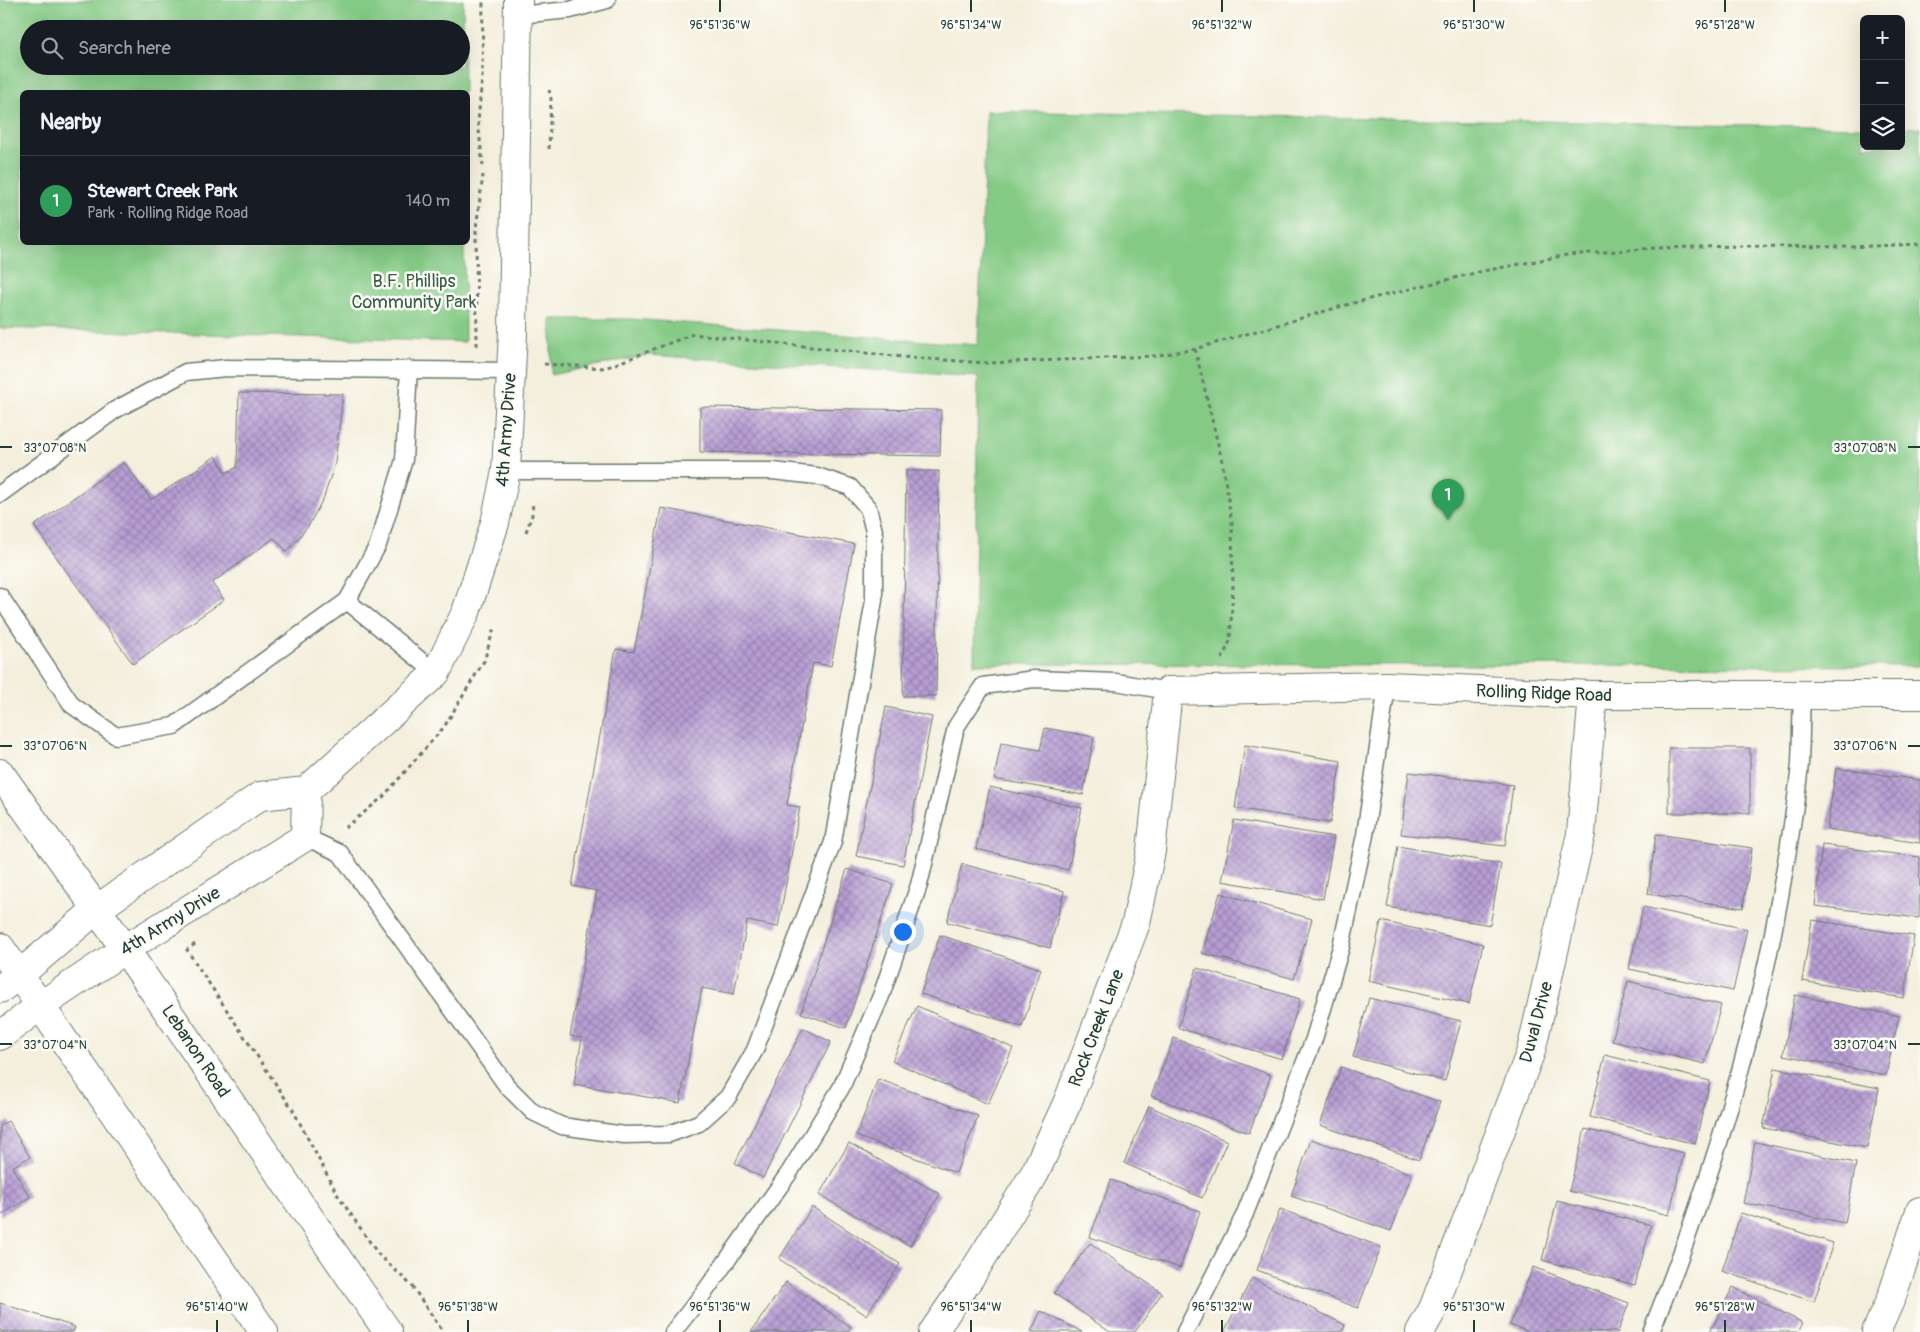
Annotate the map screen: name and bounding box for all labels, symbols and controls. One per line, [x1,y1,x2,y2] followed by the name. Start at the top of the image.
[1860,15,1905,150] map controls
[1860,15,1905,60] button: +
[690,18,750,33] text: 96°51'36"W
[941,18,1001,33] text: 96°51'34"W
[1192,18,1252,33] text: 96°51'32"W
[1443,18,1505,33] text: 96°51'30"W
[1695,18,1755,33] text: 96°51'28"W
[20,20,470,75] search box
[38,34,66,62] icon: search
[78,36,171,60] text: Search here
[1860,60,1905,105] button: −
[1860,105,1905,150] button: layers
[40,109,101,136] text: Nearby
[87,179,238,203] text: Stewart Creek Park
[53,191,59,211] text: 1
[406,191,450,211] text: 140 m
[87,203,248,223] text: Park · Rolling Ridge Road
[351,270,477,314] park label: B.F. Phillips Community Park
[491,372,522,488] street label: 4th Army Drive
[24,441,86,456] text: 33°07'08"N
[1834,441,1896,456] text: 33°07'08"N
[1432,479,1464,520] pin: 1
[1475,680,1612,707] street label: Rolling Ridge Road
[23,739,87,754] text: 33°07'06"N
[1833,739,1897,754] text: 33°07'06"N
[116,881,225,961] street label: 4th Army Drive
[890,919,916,945] your location
[1064,966,1129,1090] street label: Rock Creek Lane
[1515,979,1558,1065] street label: Duval Drive
[156,1000,235,1102] street label: Lebanon Road
[23,1038,87,1053] text: 33°07'04"N
[1833,1038,1897,1053] text: 33°07'04"N
[186,1300,248,1315] text: 96°51'40"W
[438,1300,498,1315] text: 96°51'38"W
[690,1300,750,1315] text: 96°51'36"W
[941,1300,1001,1315] text: 96°51'34"W
[1192,1300,1252,1315] text: 96°51'32"W
[1443,1300,1505,1315] text: 96°51'30"W
[1695,1300,1755,1315] text: 96°51'28"W

